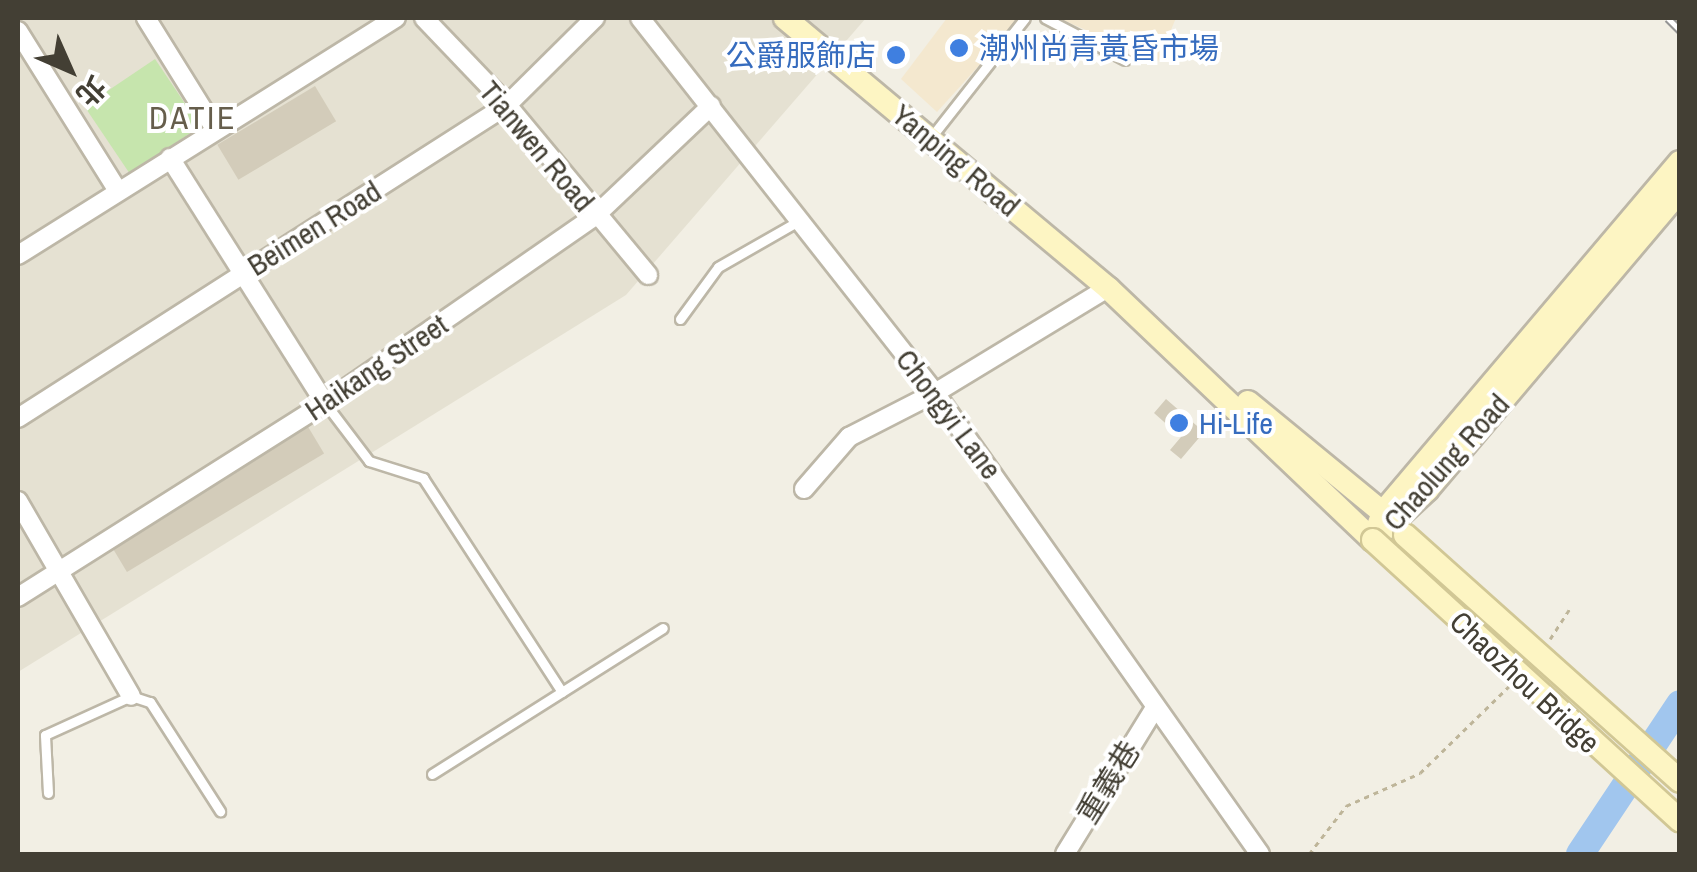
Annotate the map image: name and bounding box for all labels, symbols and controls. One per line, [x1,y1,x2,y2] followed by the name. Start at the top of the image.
[20,20,120,120] north arrow
[979,30,1219,66] place label: 潮州尚青黃昏市場
[726,37,876,73] place label: 公爵服飾店
[948,37,970,59] marker: 潮州尚青黃昏市場
[885,44,907,66] marker: 公爵服飾店
[68,68,115,115] text: 北
[472,73,602,219] street label: Tianwen Road
[885,96,1027,224] street label: Yanping Road
[149,99,237,137] district label: DATIE
[241,173,387,283] street label: Beimen Road
[298,306,454,428] street label: Haikang Street
[889,342,1009,486] street label: Chongyi Lane
[1375,386,1517,538] street label: Chaolung Road
[1199,405,1273,441] place label: Hi-Life
[1168,412,1190,434] marker: Hi-Life
[1443,604,1607,760] street label: Chaozhou Bridge
[1069,734,1147,830] street label: 重義巷

